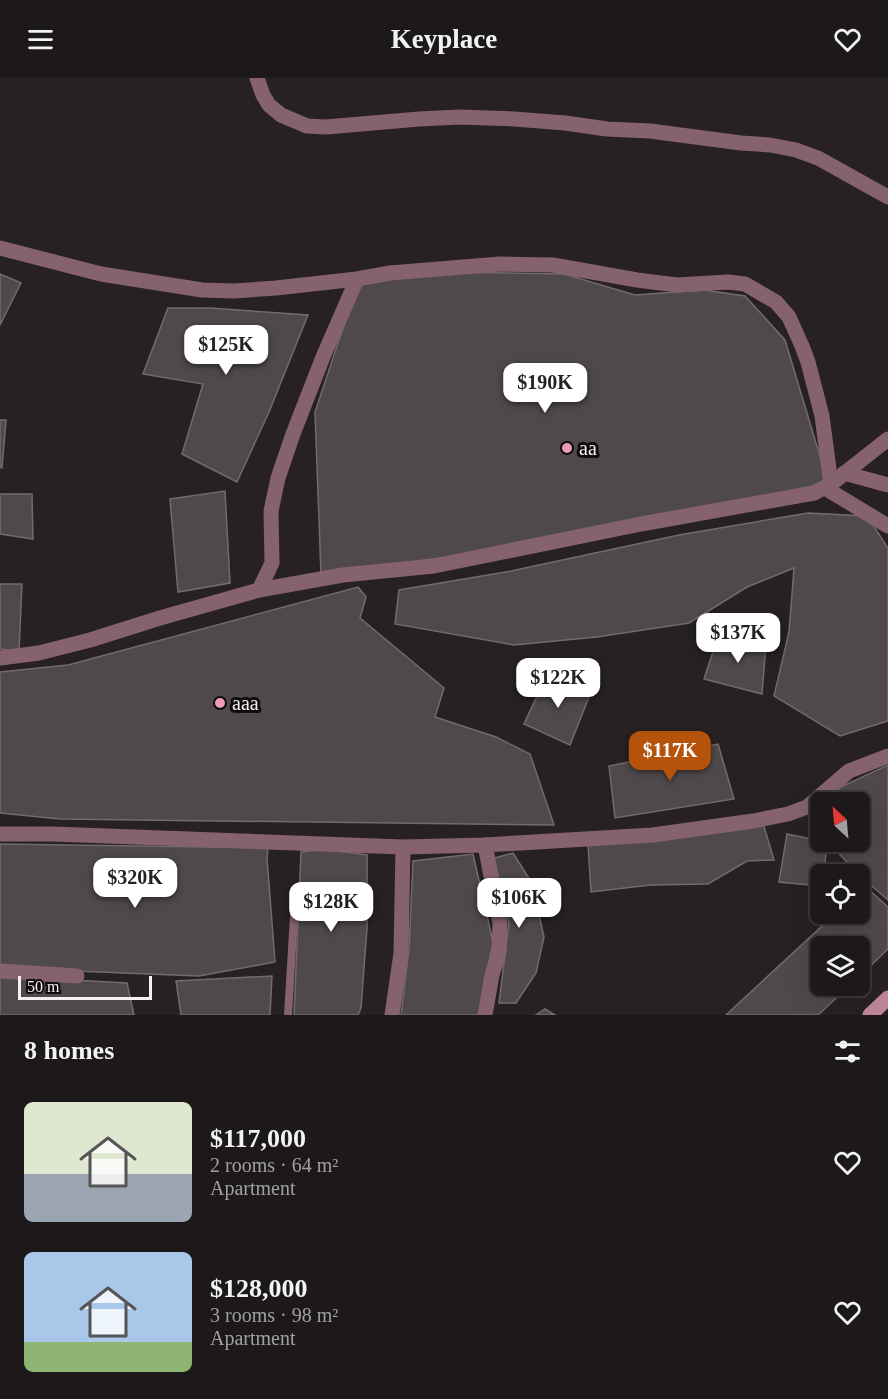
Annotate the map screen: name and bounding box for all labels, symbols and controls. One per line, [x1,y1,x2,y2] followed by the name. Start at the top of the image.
[24,23,57,56] icon: menu
[831,23,864,56] icon: heart
[391,24,497,54] text: Keyplace
[184,325,268,376] pin: $125K
[198,333,254,355] text: $125K
[503,363,587,414] pin: $190K
[517,371,573,393] text: $190K
[579,437,597,459] place label: aa
[560,441,574,455] marker: aa
[696,613,780,664] pin: $137K
[710,621,766,643] text: $137K
[516,658,600,709] pin: $122K
[530,666,586,688] text: $122K
[232,692,259,714] place label: aaa
[213,696,227,710] marker: aaa
[628,731,712,782] pin: $117K
[643,739,697,761] text: $117K
[810,792,870,852] north arrow
[810,792,870,996] map controls
[93,858,177,909] pin: $320K
[810,864,870,924] button: locate
[107,866,163,888] text: $320K
[477,878,561,929] pin: $106K
[289,882,373,933] pin: $128K
[491,886,547,908] text: $106K
[303,890,359,912] text: $128K
[810,936,870,996] button: layers
[18,973,152,1000] scale bar
[27,978,59,995] text: 50 m
[831,1035,864,1068] icon: filters
[24,1036,114,1065] text: 8 homes
[210,1124,306,1153] text: $117,000
[72,1126,144,1198] icon: home
[831,1146,864,1179] icon: heart
[210,1154,338,1176] text: 2 rooms · 64 m²
[210,1177,296,1199] text: Apartment
[210,1274,308,1303] text: $128,000
[72,1276,144,1348] icon: home
[831,1296,864,1329] icon: heart
[210,1304,338,1326] text: 3 rooms · 98 m²
[210,1327,296,1349] text: Apartment

